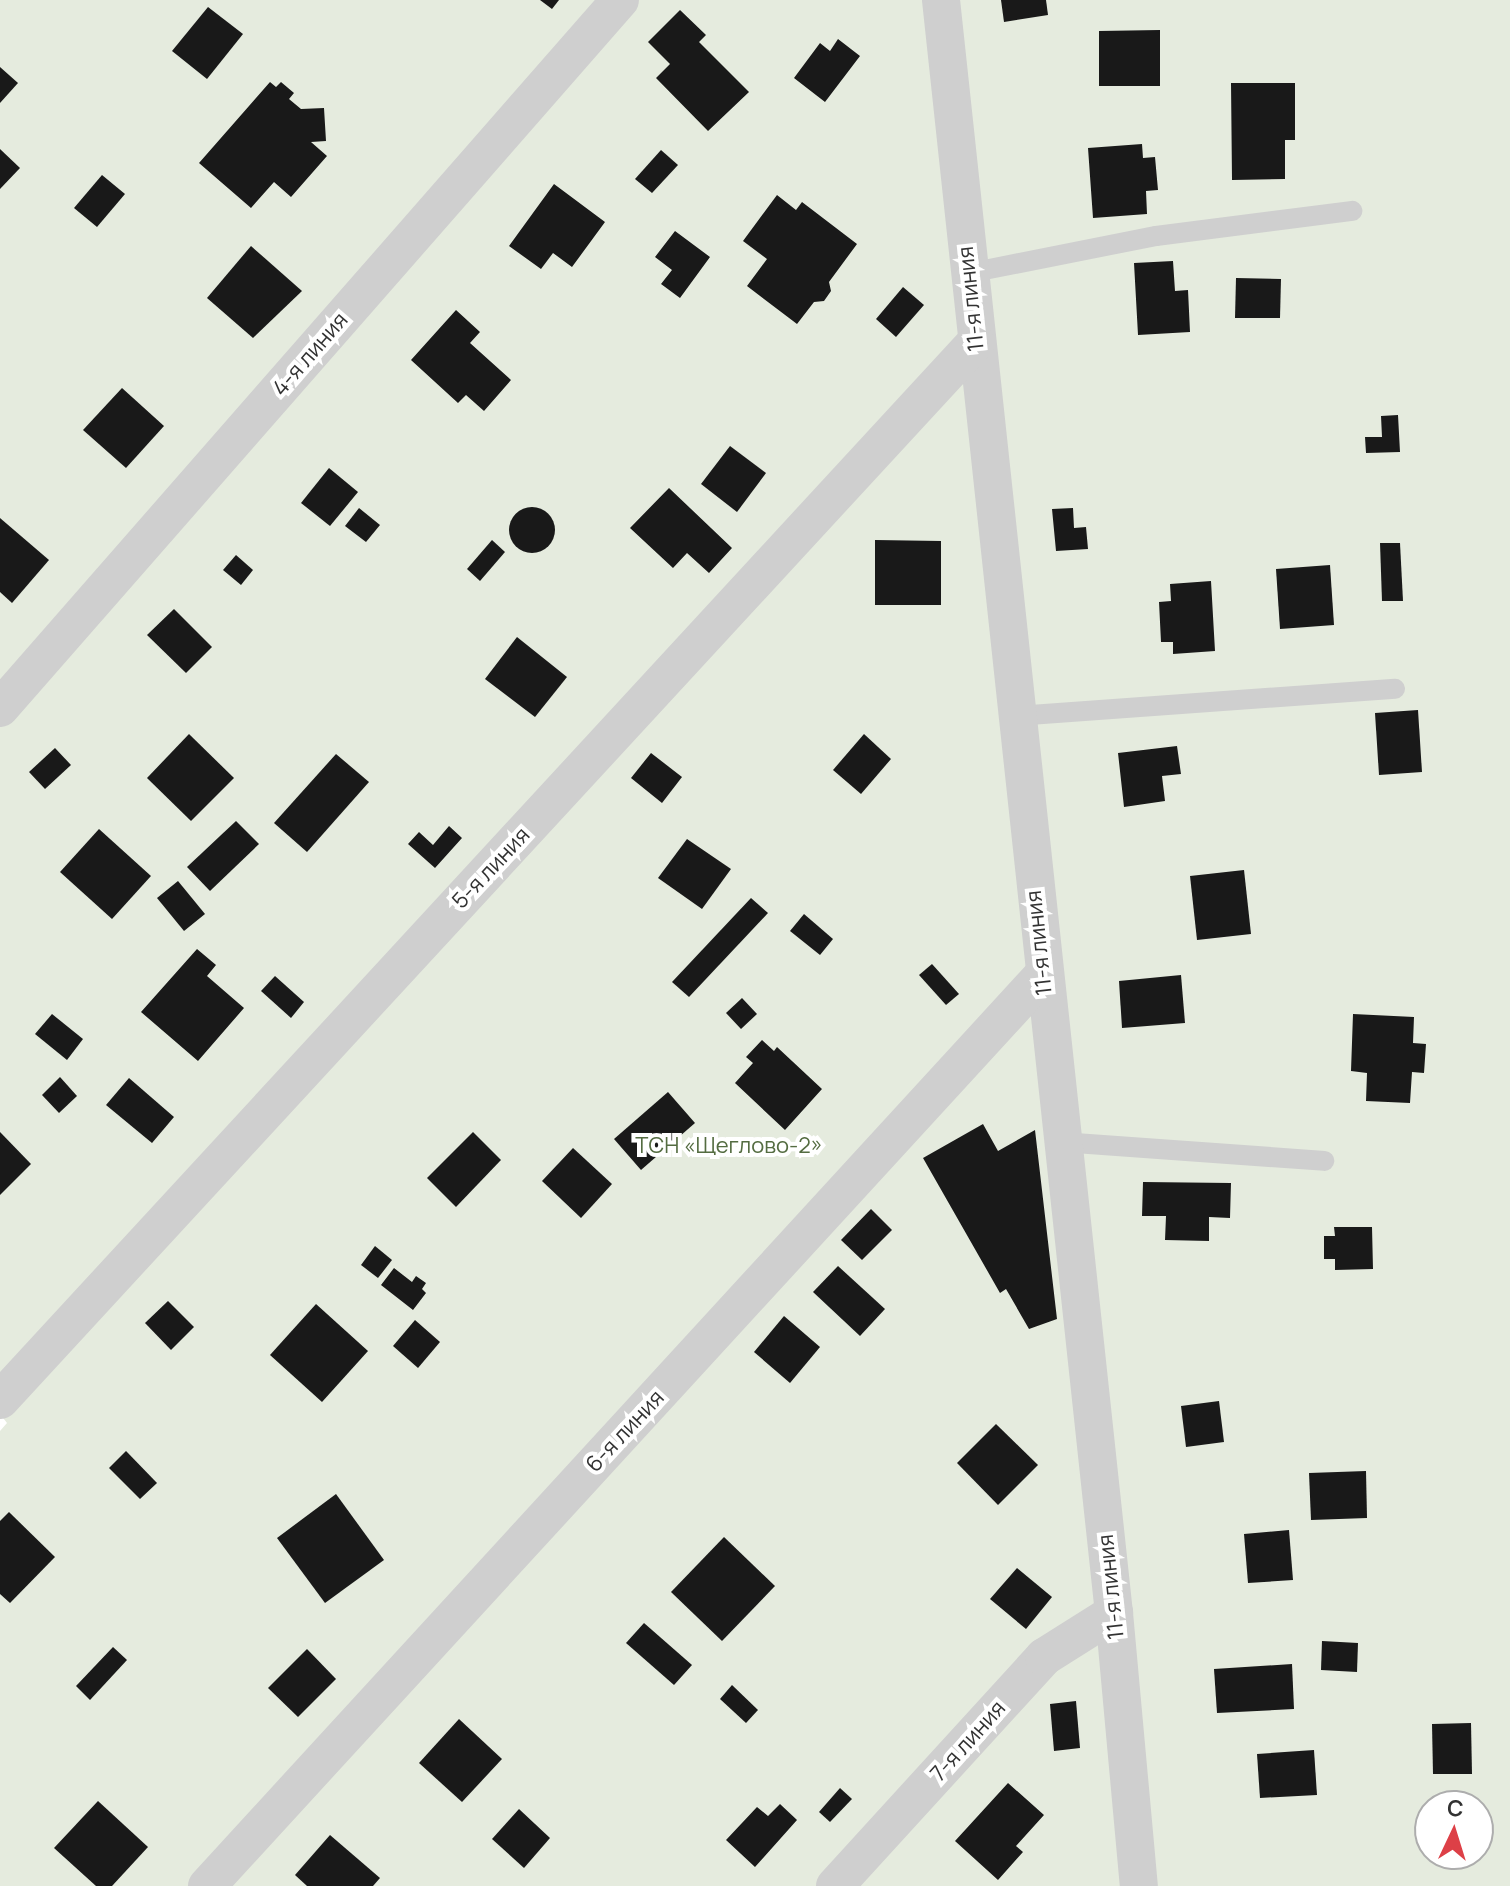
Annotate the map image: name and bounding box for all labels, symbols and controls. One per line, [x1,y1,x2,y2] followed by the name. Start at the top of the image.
[952,245,990,353] street label: 11-я линия
[267,307,353,401] street label: 4-я линия
[447,822,535,914] street label: 5-я линия
[1020,889,1058,997] street label: 11-я линия
[635,1133,823,1159] park label: ТСН «Щеглово-2»
[580,1385,670,1477] street label: 6-я линия
[1092,1533,1130,1641] street label: 11-я линия
[925,1695,1011,1787] street label: 7-я линия
[1414,1790,1494,1870] north arrow
[1446,1793,1465,1824] text: С

